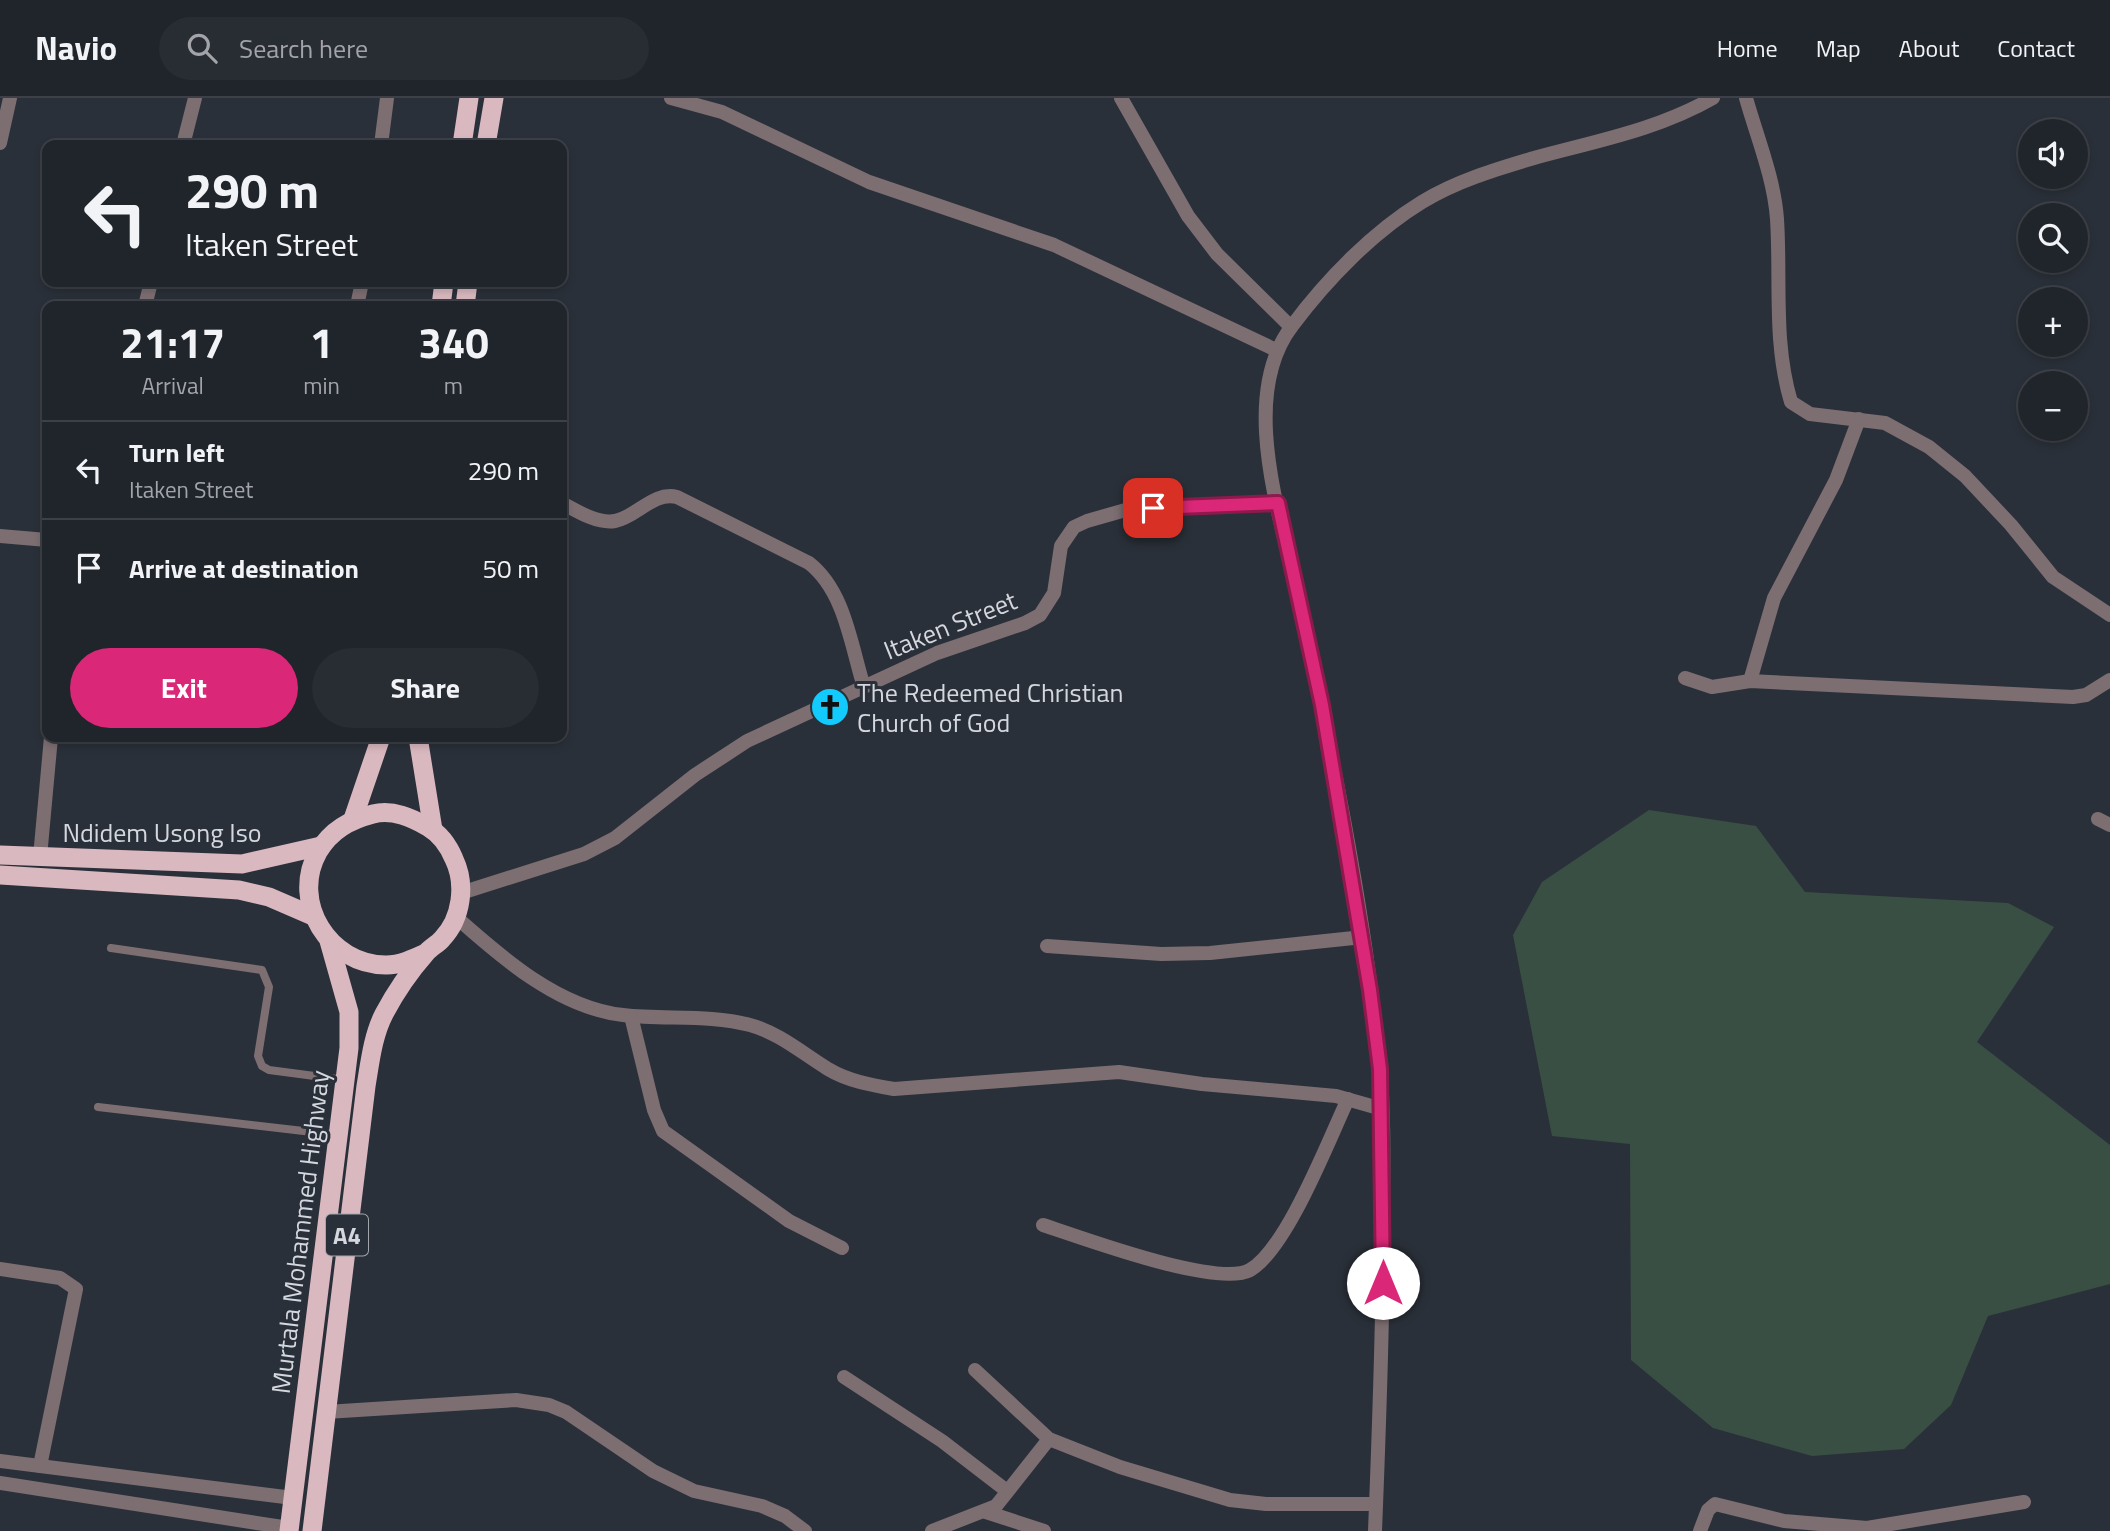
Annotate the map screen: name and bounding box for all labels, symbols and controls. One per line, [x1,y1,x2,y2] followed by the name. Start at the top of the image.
[159,17,649,80] search box
[35,23,117,73] text: Navio
[183,29,221,67] icon: search
[239,29,368,68] text: Search here
[1717,30,1778,66] text: Home
[1816,30,1861,66] text: Map
[1899,30,1959,66] text: About
[1997,30,2075,66] text: Contact
[2018,119,2088,441] map controls
[2018,119,2088,189] button: sound
[185,152,319,227] text: 290 m
[70,168,161,259] icon: left
[2018,203,2088,273] button: search
[185,220,358,268] text: Itaken Street
[2018,287,2088,357] button: +
[120,310,225,374] text: 21:17
[310,310,333,374] text: 1
[418,310,489,374] text: 340
[141,368,204,403] text: Arrival
[303,368,340,403] text: min
[444,368,463,403] text: m
[2018,371,2088,441] button: −
[129,433,224,472] text: Turn left
[70,451,108,489] icon: left
[468,451,539,490] text: 290 m
[129,472,253,507] text: Itaken Street
[1123,478,1183,538] pin
[1134,489,1172,527] icon: arrive
[70,549,108,587] icon: arrive
[129,549,359,588] text: Arrive at destination
[482,549,539,588] text: 50 m
[878,581,1022,669] street label: Itaken Street
[70,648,298,728] button: Exit
[312,648,539,728] button: Share
[857,673,1123,742] place label: The Redeemed Christian Church of God
[809,686,851,728] church icon: The Redeemed Christian Church of God
[63,813,261,852] street label: Ndidem Usong Iso
[261,1068,339,1396] street label: Murtala Mohammed Highway
[326,1214,368,1255] road number: A4
[1346,1246,1420,1320] position arrow

